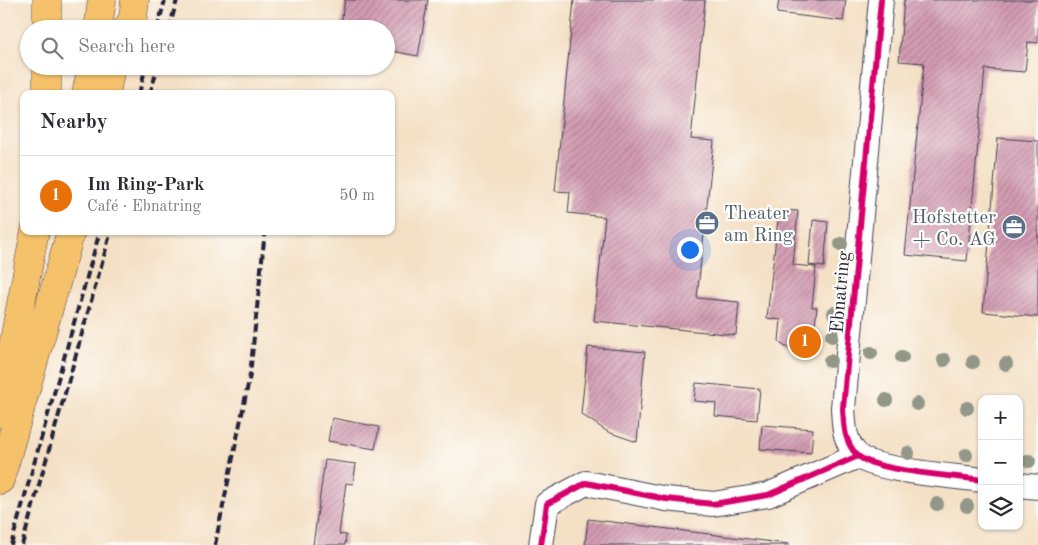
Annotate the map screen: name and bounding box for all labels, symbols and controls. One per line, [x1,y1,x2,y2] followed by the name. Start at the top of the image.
[20,20,395,75] search box
[38,34,66,62] icon: search
[78,38,175,57] text: Search here
[40,112,108,133] text: Nearby
[87,176,205,195] text: Im Ring-Park
[51,188,61,204] text: 1
[339,188,375,204] text: 50 m
[87,199,201,215] text: Café · Ebnatring
[724,205,794,246] place label: Theater am Ring
[912,209,996,250] place label: Hofstetter + Co. AG
[694,210,720,236] office icon: Theater am Ring
[1001,214,1027,240] office icon: Hofstetter + Co. AG
[677,237,703,263] your location
[828,250,855,334] street label: Ebnatring
[789,323,821,361] pin: 1
[978,395,1023,530] map controls
[978,395,1023,440] button: +
[978,440,1023,485] button: −
[978,485,1023,530] button: layers

